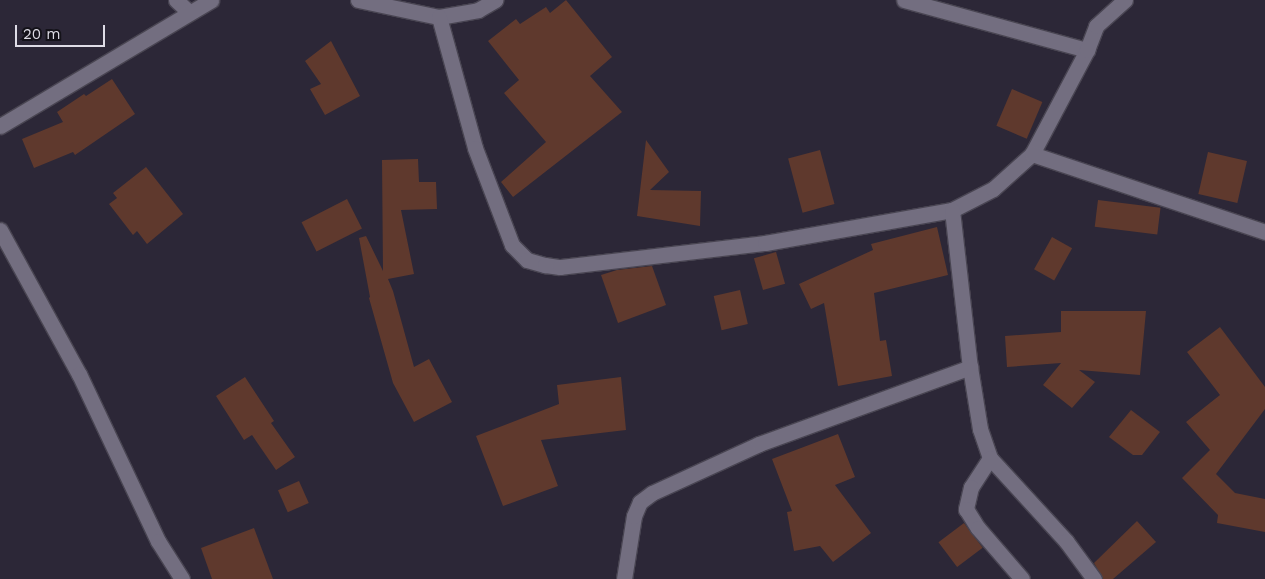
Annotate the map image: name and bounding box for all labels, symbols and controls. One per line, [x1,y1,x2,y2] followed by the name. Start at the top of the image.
[18,15,108,47] scale bar
[23,25,61,43] text: 20 m

